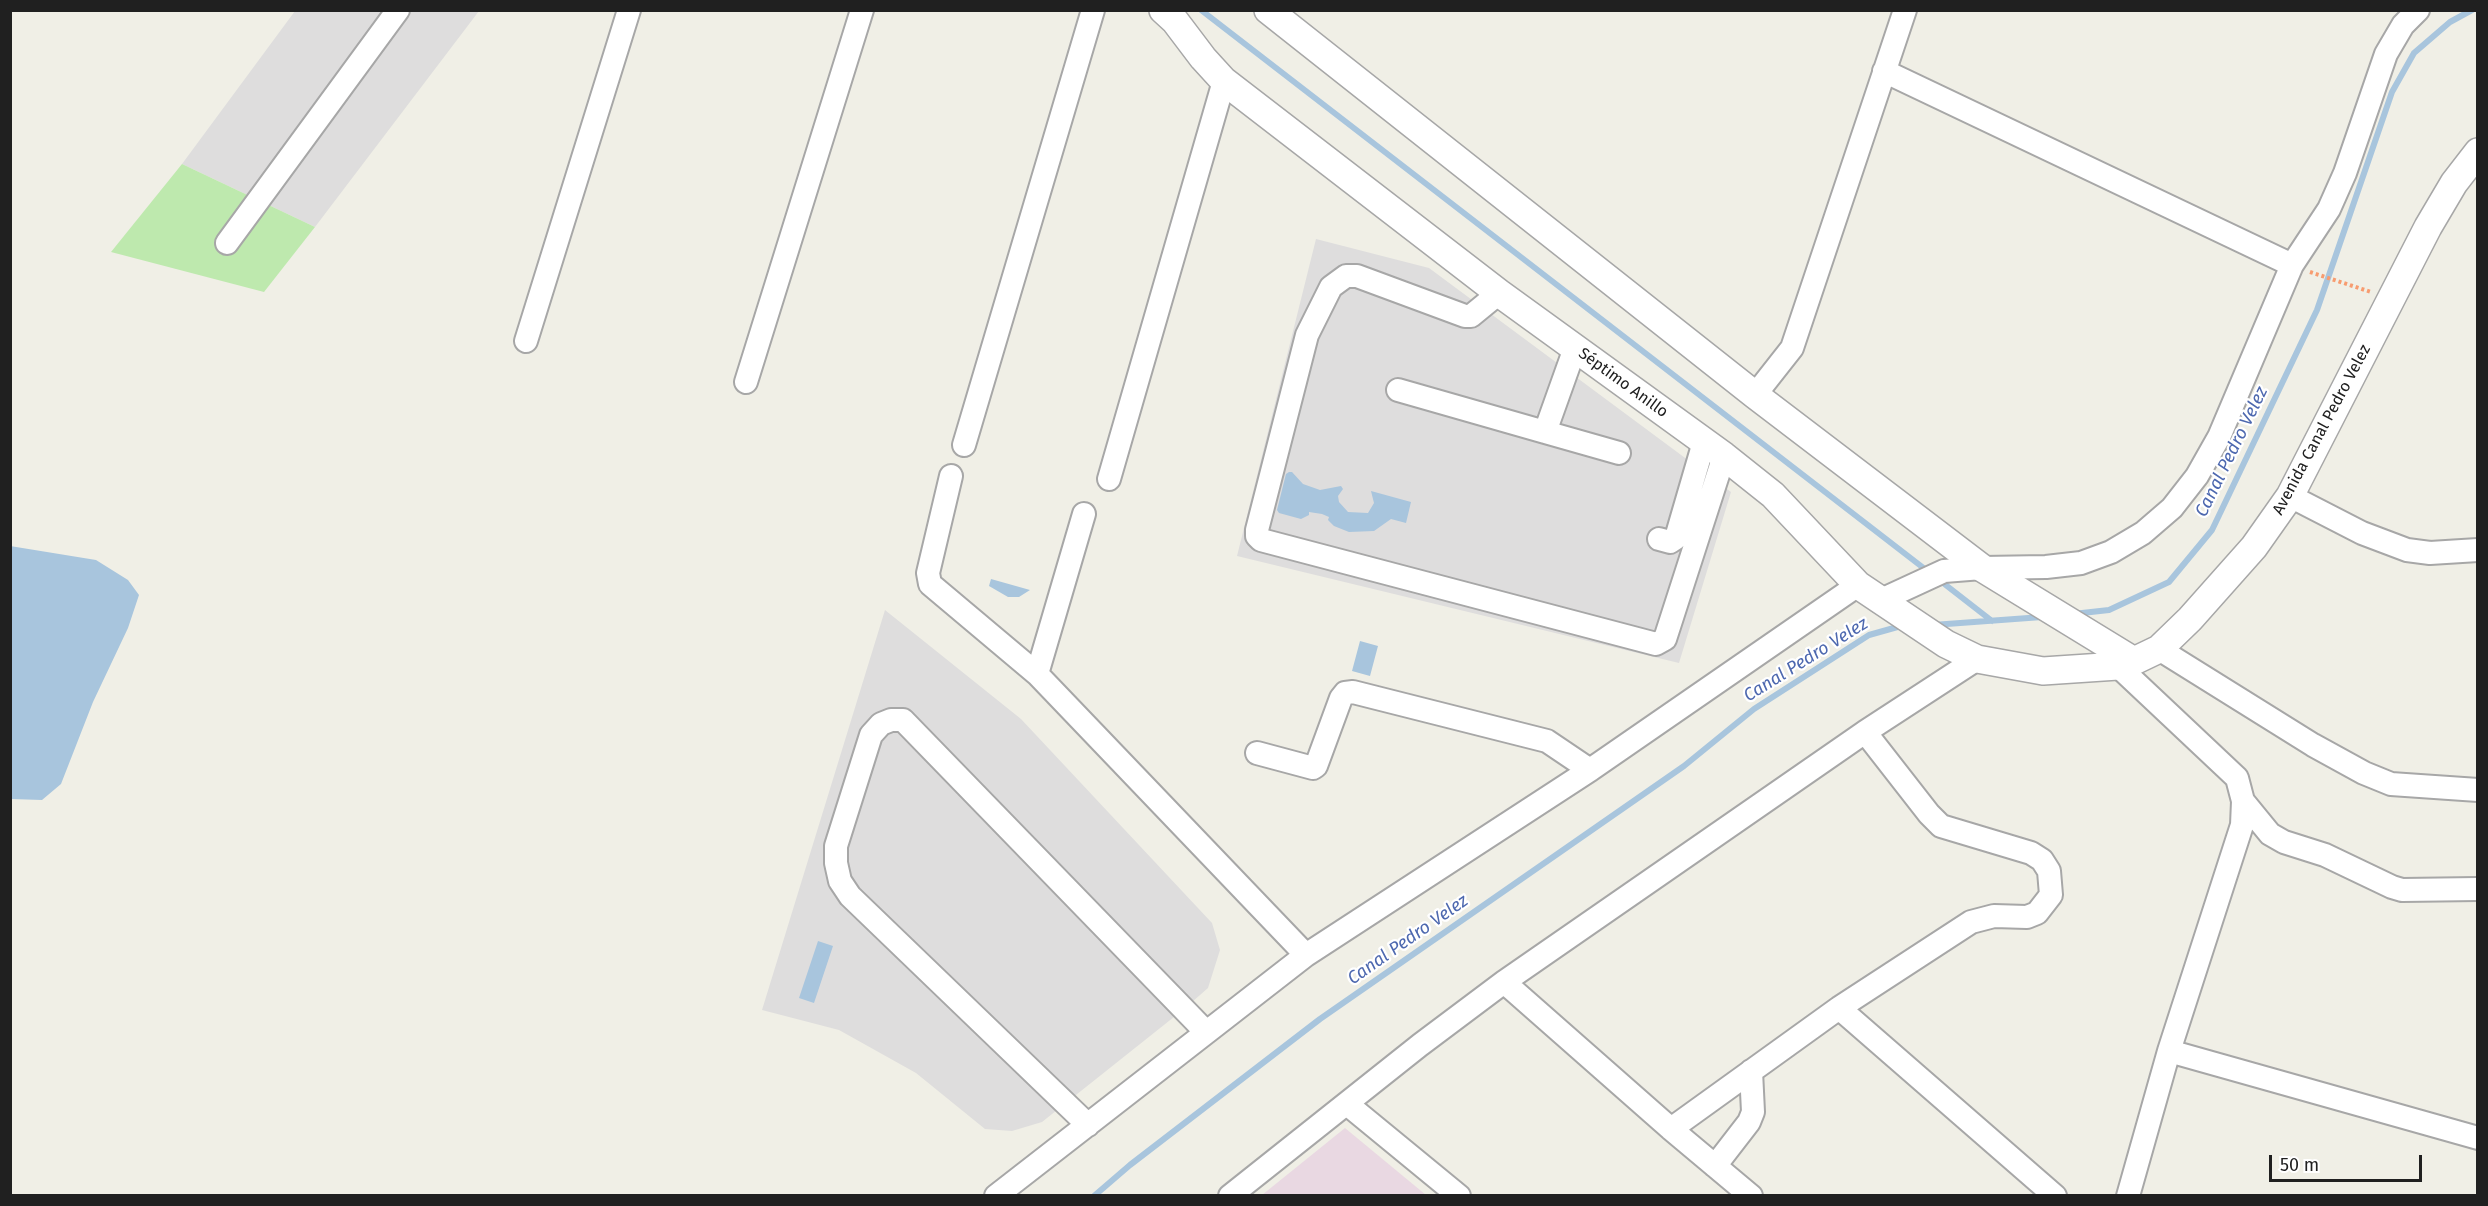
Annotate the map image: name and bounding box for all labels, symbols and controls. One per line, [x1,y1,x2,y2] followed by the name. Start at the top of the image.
[2269,342,2375,518] street label: Avenida Canal Pedro Velez
[1574,344,1672,422] street label: Séptimo Anillo
[2191,383,2273,521] water label: Canal Pedro Velez
[1740,613,1872,707] water label: Canal Pedro Velez
[1344,890,1472,990] water label: Canal Pedro Velez
[2272,1143,2425,1181] scale bar
[2280,1154,2319,1176] text: 50 m

